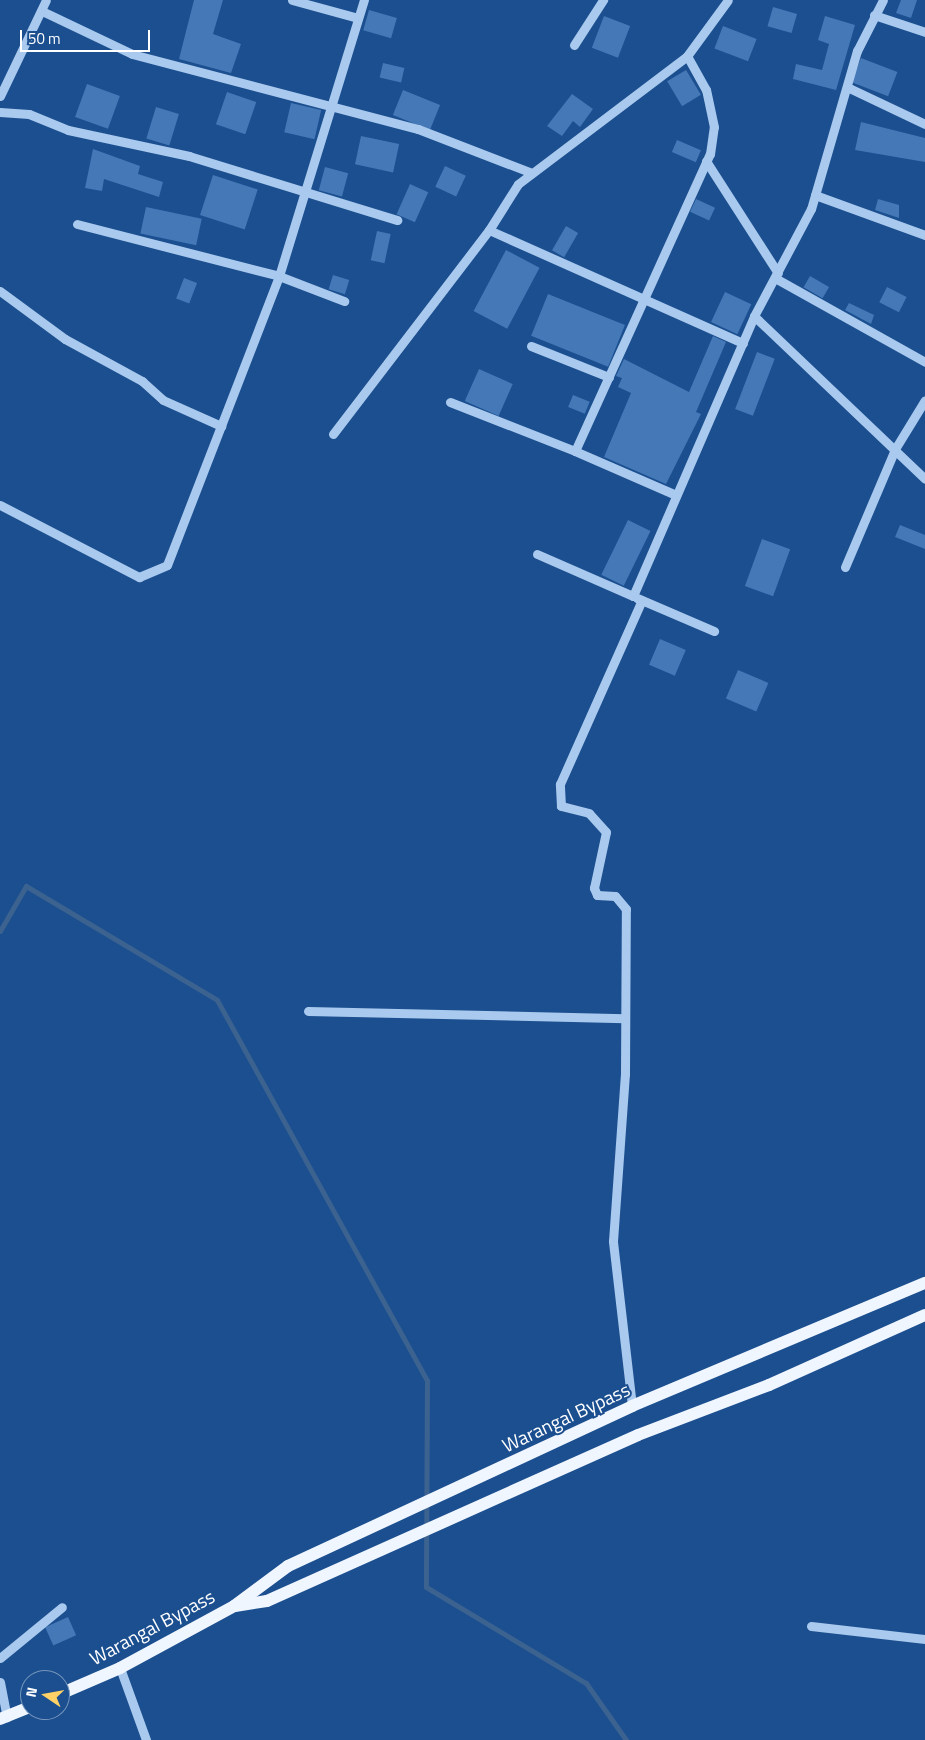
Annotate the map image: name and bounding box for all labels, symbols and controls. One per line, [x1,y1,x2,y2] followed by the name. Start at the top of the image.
[22,20,152,52] scale bar
[28,27,61,50] text: 50 m
[499,1377,633,1457] street label: Warangal Bypass
[86,1584,218,1670] street label: Warangal Bypass
[20,1670,70,1720] north arrow
[20,1685,42,1699] text: N

